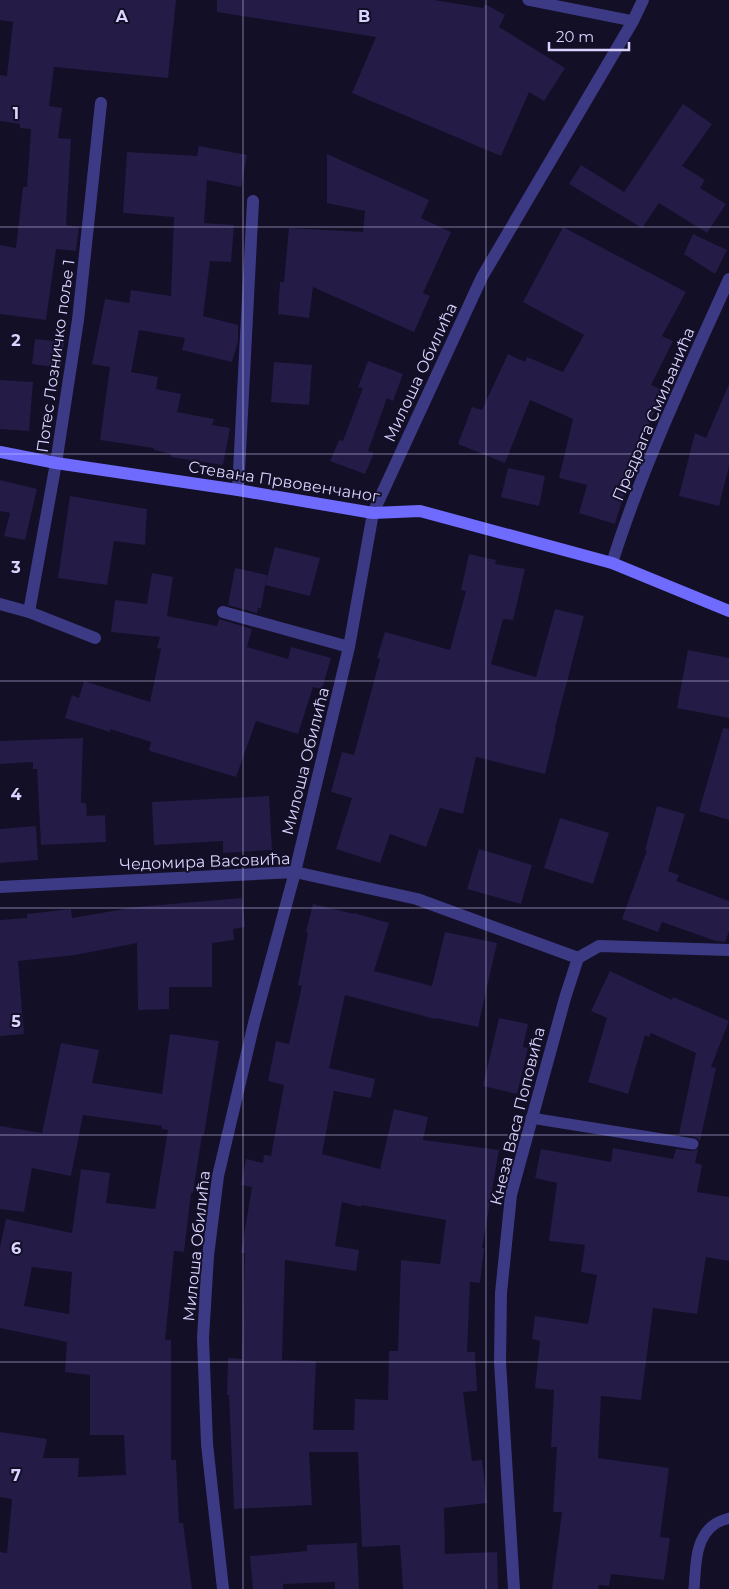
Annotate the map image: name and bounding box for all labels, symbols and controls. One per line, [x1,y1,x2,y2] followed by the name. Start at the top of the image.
[115,7,129,26] text: A
[358,7,370,26] text: B
[549,20,629,52] scale bar
[556,27,594,46] text: 20 m
[13,104,19,123] text: 1
[33,258,78,454] street label: Потес Лозничко поље 1
[380,300,461,445] street label: Милоша Обилића
[608,325,699,504] street label: Предрага Смиљанића
[11,331,21,350] text: 2
[187,457,381,506] street label: Стевана Првовенчаног
[10,558,21,577] text: 3
[278,685,333,837] street label: Милоша Обилића
[10,785,22,804] text: 4
[119,849,291,874] street label: Чедомира Васовића
[11,1012,21,1031] text: 5
[486,1025,549,1207] street label: Кнеза Васа Поповића
[179,1170,214,1322] street label: Милоша Обилића
[11,1239,21,1258] text: 6
[11,1466,21,1485] text: 7

